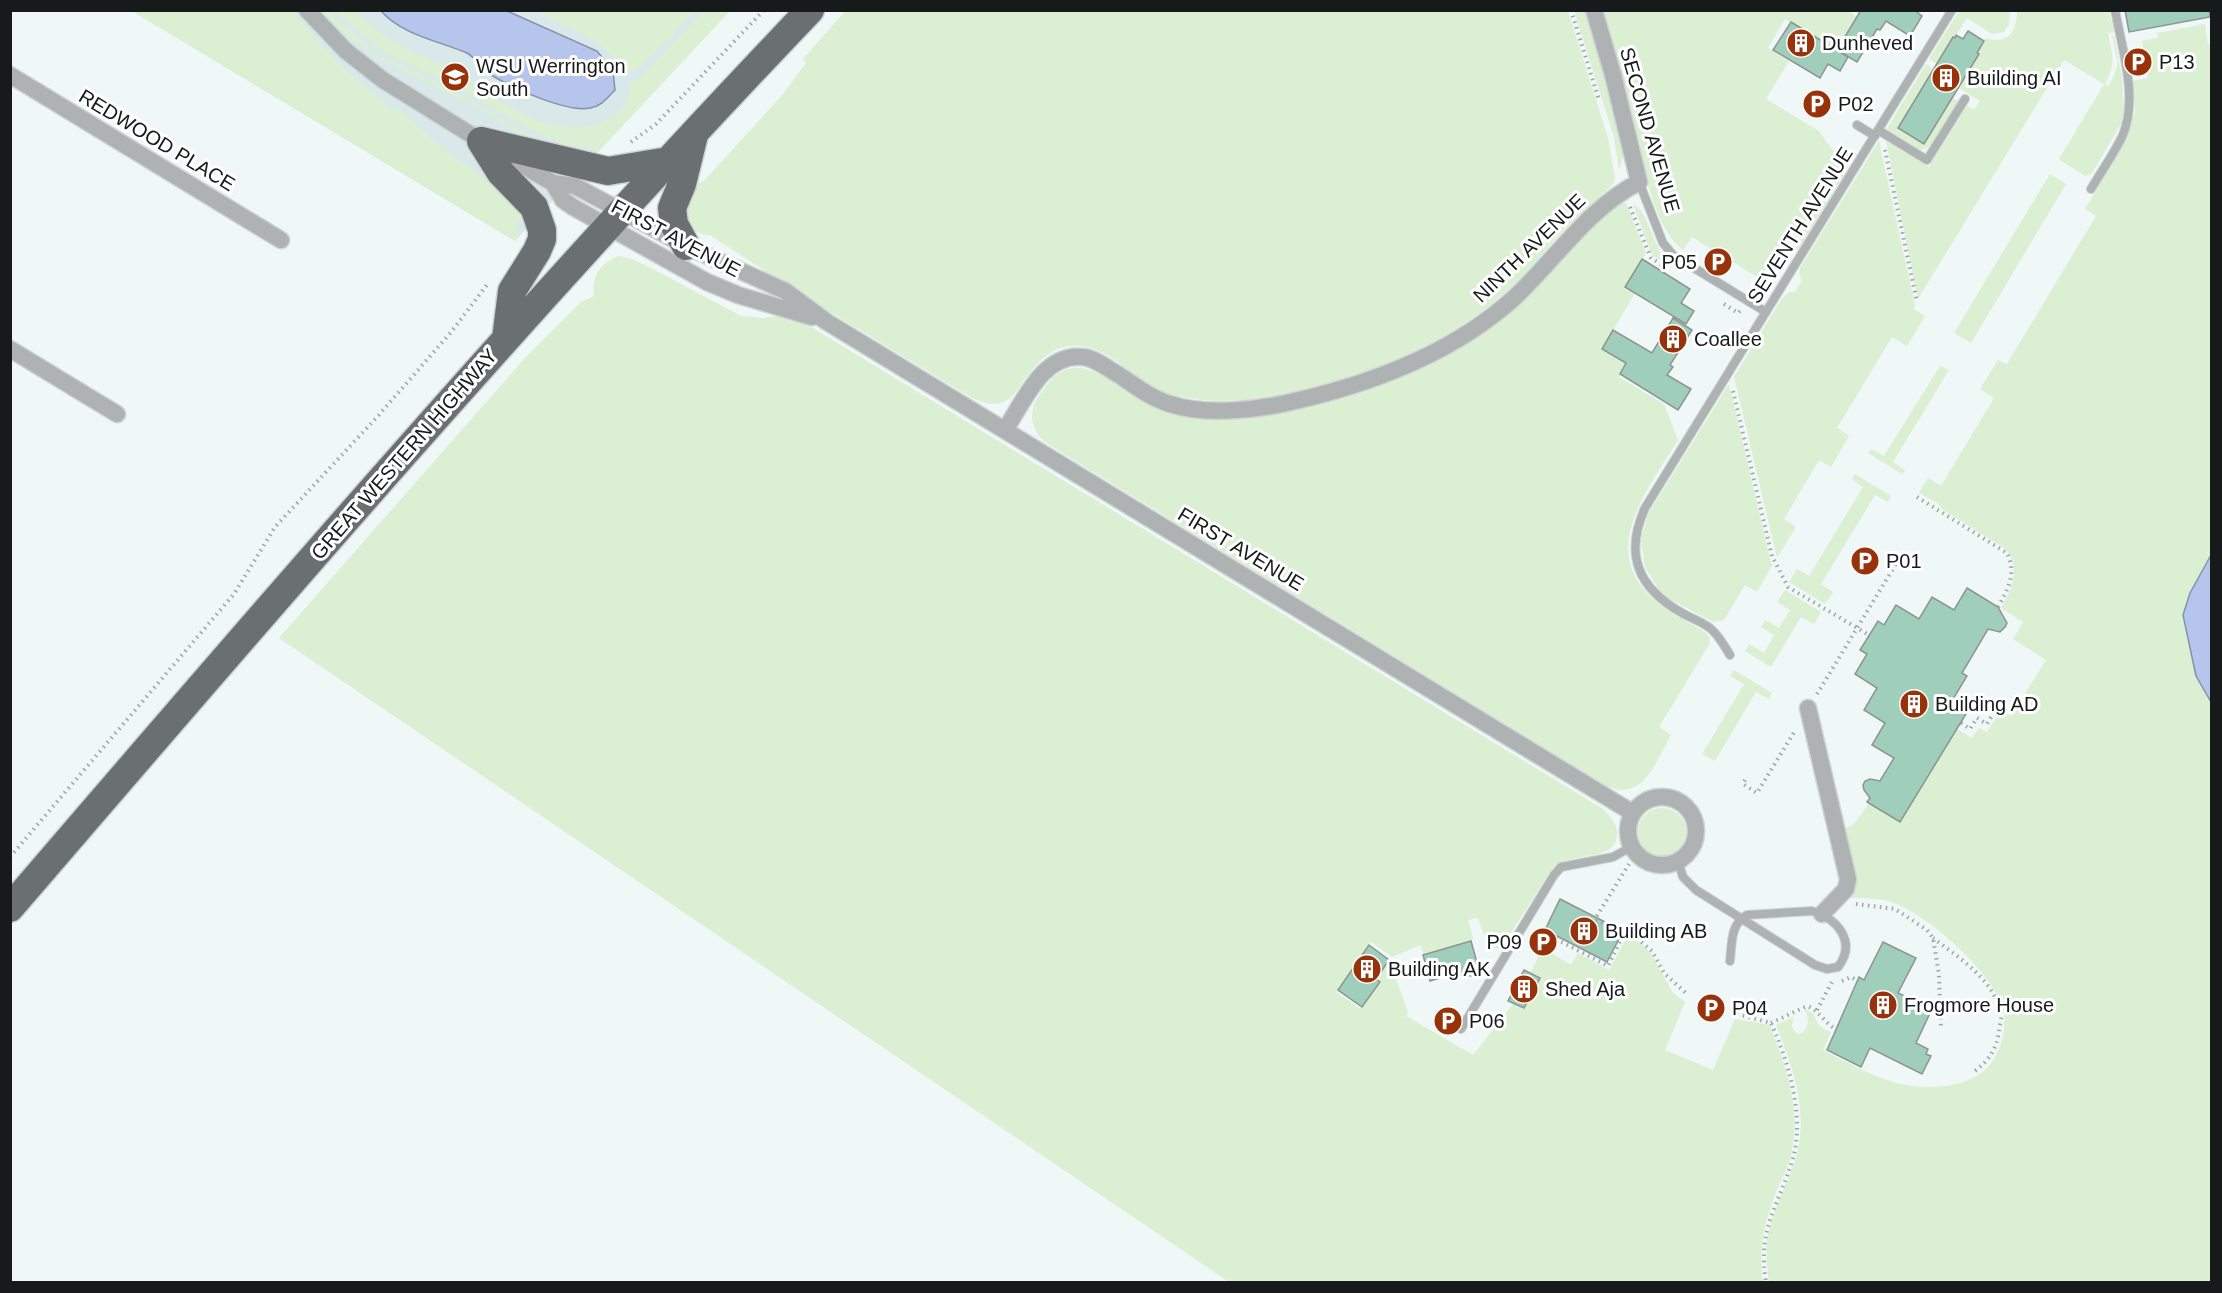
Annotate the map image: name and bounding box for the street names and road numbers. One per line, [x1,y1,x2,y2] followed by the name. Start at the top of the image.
[1616,45,1684,215] street label: SECOND AVENUE
[75,85,239,195] street label: REDWOOD PLACE
[1743,143,1857,307] street label: SEVENTH AVENUE
[1469,189,1589,307] street label: NINTH AVENUE
[608,195,744,281] street label: FIRST AVENUE
[307,344,501,564] street label: GREAT WESTERN HIGHWAY
[1174,503,1308,595] street label: FIRST AVENUE

